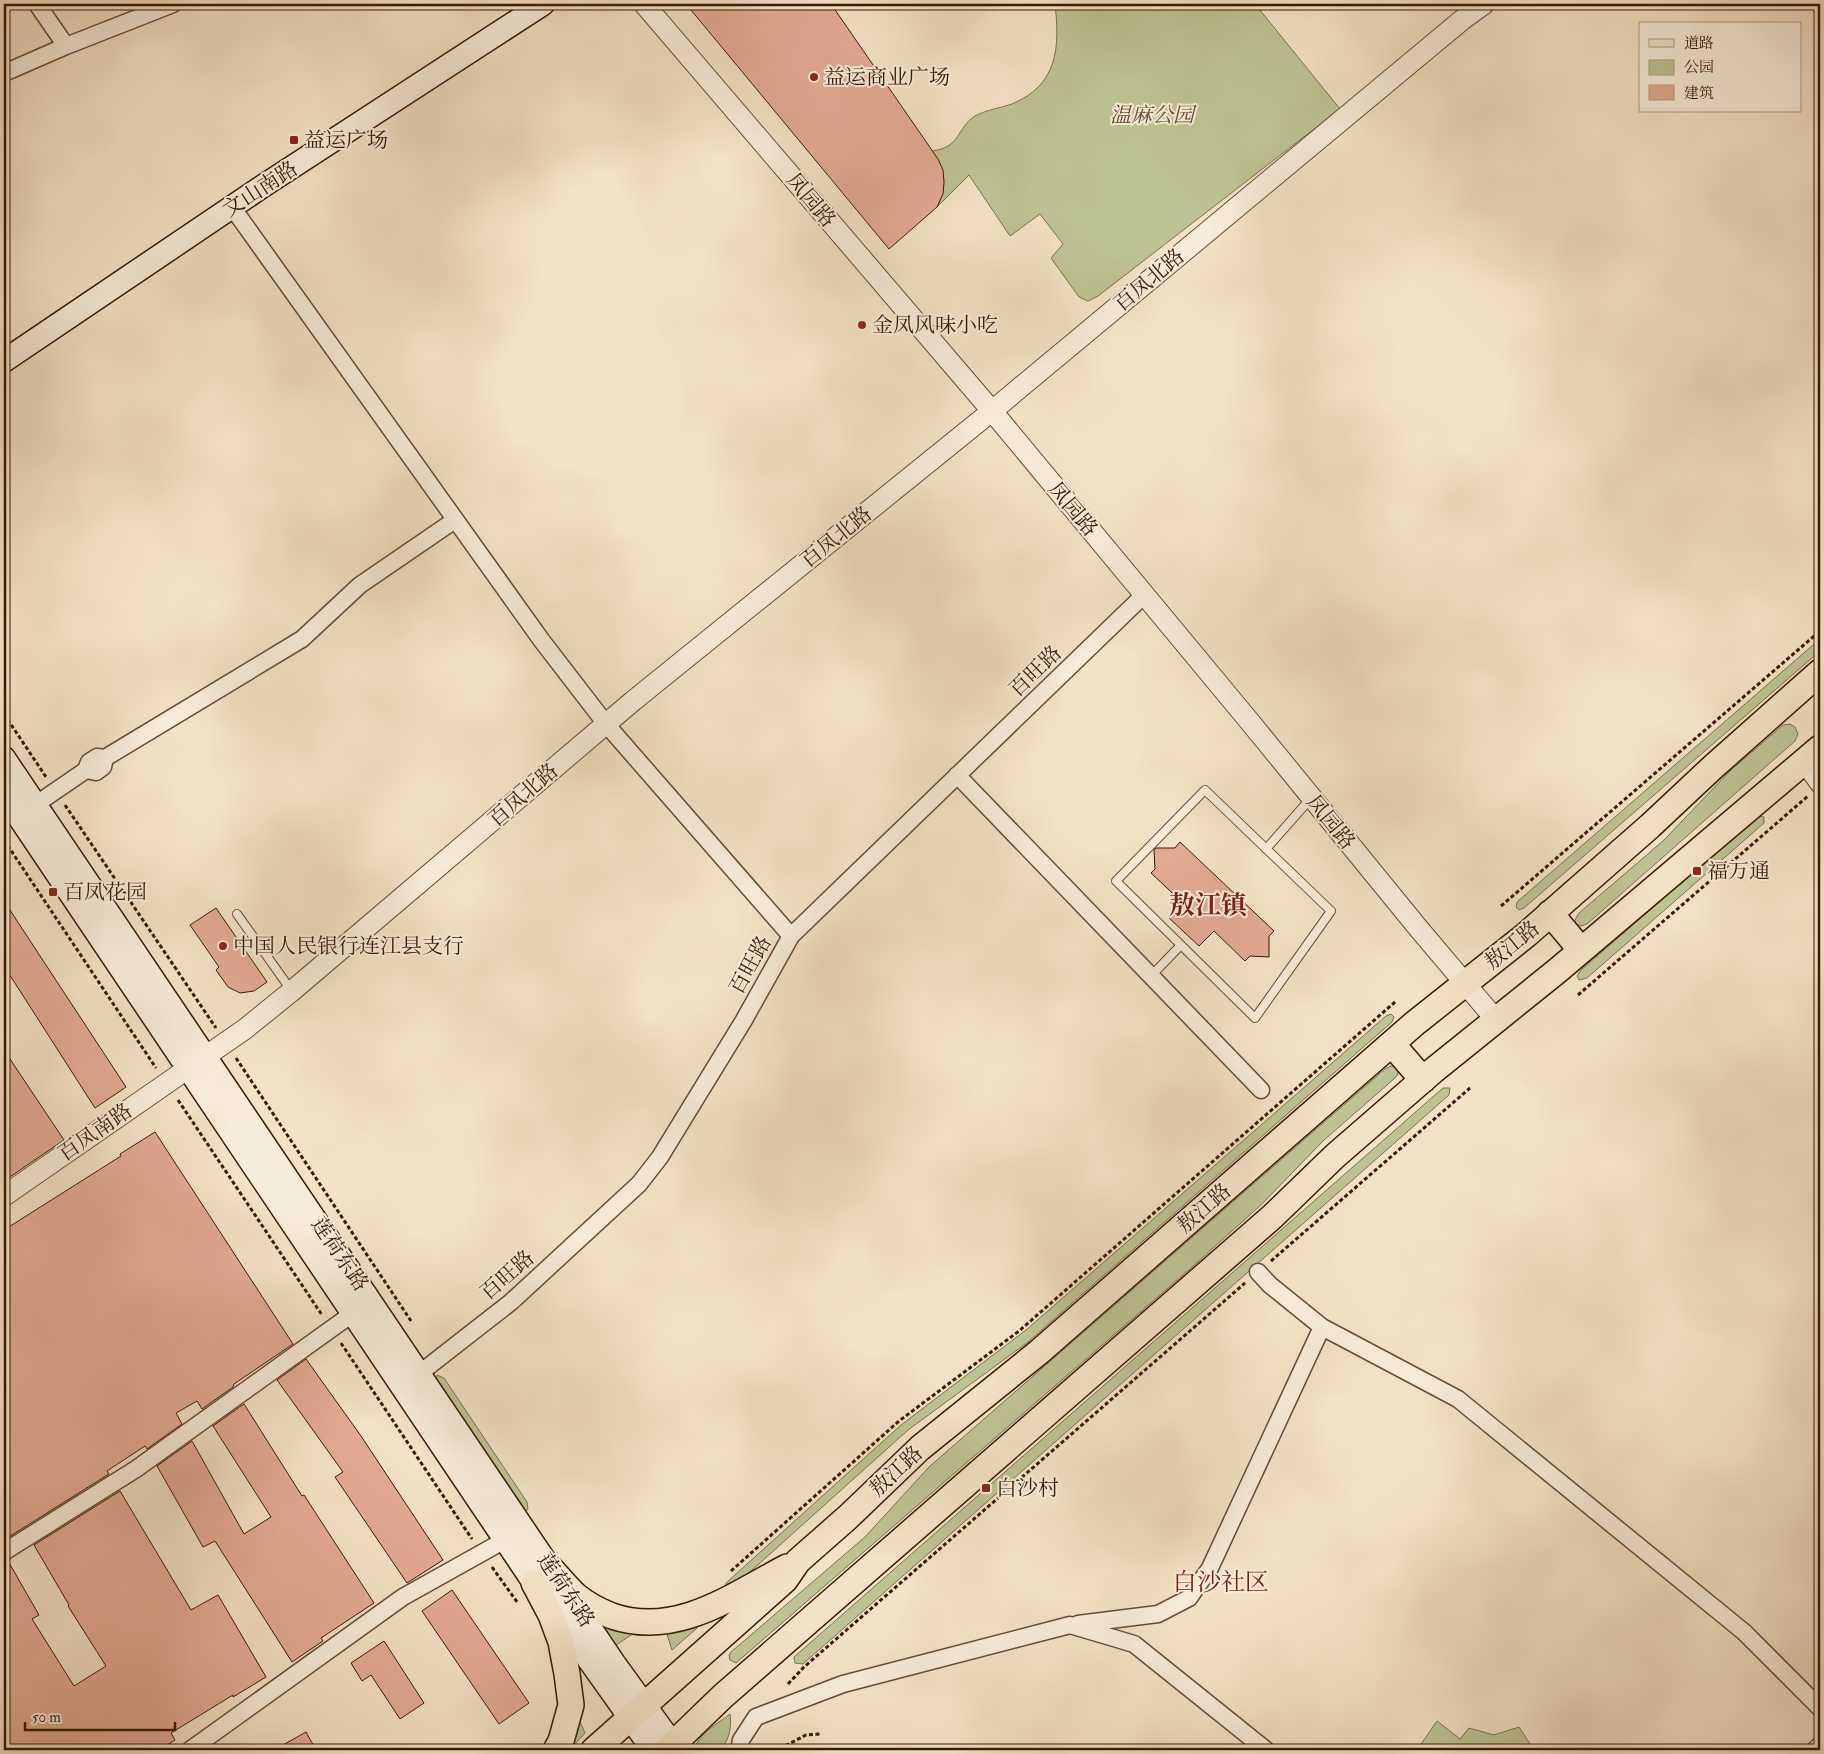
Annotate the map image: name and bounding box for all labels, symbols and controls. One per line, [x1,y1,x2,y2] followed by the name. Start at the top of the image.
[1639,22,1802,112] legend
[1684,34,1714,53] text: 道路
[1684,58,1714,77] text: 公园
[824,64,950,91] place label: 益运商业广场
[808,71,820,83] marker: 益运商业广场
[1684,84,1714,103] text: 建筑
[1110,102,1197,129] park label: 温麻公园
[304,127,388,154] place label: 益运广场
[288,134,300,146] marker: 益运广场
[218,155,303,224] street label: 文山南路
[780,168,841,233] street label: 凤园路
[1108,243,1190,318] street label: 百凤北路
[872,312,998,339] place label: 金凤风味小吃
[856,319,868,331] marker: 金凤风味小吃
[1042,477,1103,542] street label: 凤园路
[795,500,877,574] street label: 百凤北路
[1003,640,1067,703] street label: 百旺路
[483,758,564,833] street label: 百凤北路
[1300,789,1361,855] street label: 凤园路
[1707,858,1770,885] place label: 福万通
[1691,865,1703,877] marker: 福万通
[63,879,147,906] place label: 百凤花园
[47,886,59,898] marker: 百凤花园
[1169,890,1247,922] district label: 敖江镇
[1479,915,1545,976] street label: 敖江路
[723,931,778,999] street label: 百旺路
[233,933,464,960] place label: 中国人民银行连江县支行
[217,940,229,952] marker: 中国人民银行连江县支行
[53,1097,137,1168] street label: 百凤南路
[1172,1178,1237,1239] street label: 敖江路
[305,1212,374,1297] street label: 莲荷东路
[475,1245,540,1306] street label: 百旺路
[864,1440,929,1503] street label: 敖江路
[996,1475,1059,1502] place label: 白沙村
[980,1482,992,1494] marker: 白沙村
[531,1548,600,1633] street label: 莲荷东路
[1173,1567,1269,1598] district label: 白沙社区
[25,1699,175,1731] scale bar
[32,1708,61,1727] text: 50 m

